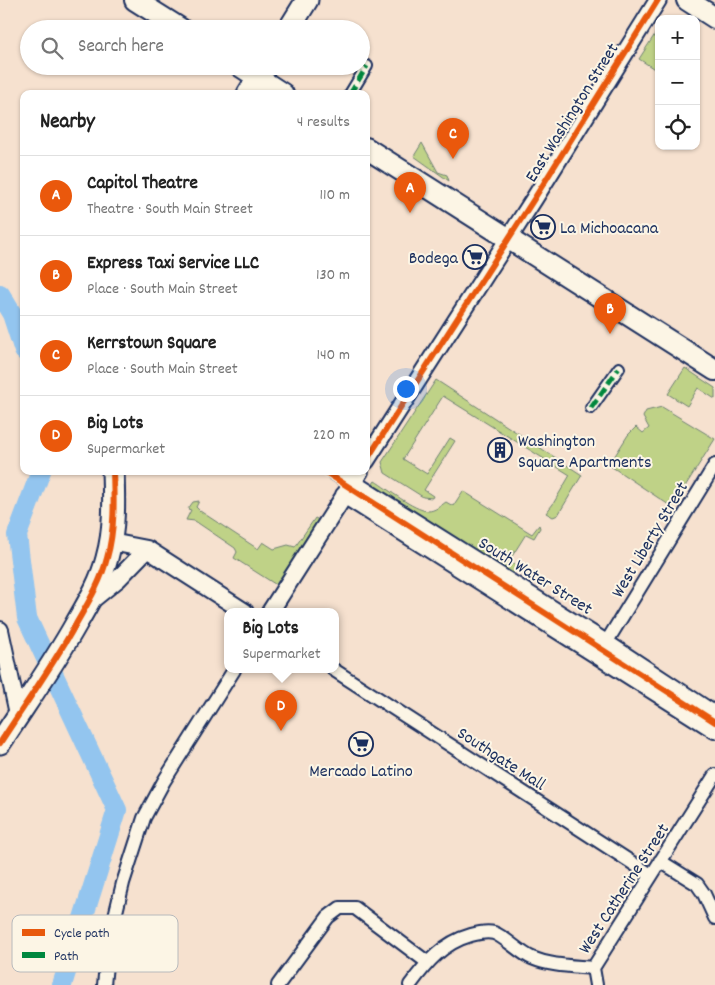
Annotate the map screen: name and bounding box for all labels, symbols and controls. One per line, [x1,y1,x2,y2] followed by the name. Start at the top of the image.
[655,15,700,150] map controls
[655,15,700,60] button: +
[20,20,370,75] search box
[38,34,66,62] icon: search
[78,34,164,61] text: Search here
[520,39,626,188] street label: East Washington Street
[655,60,700,105] button: −
[655,105,700,150] button: locate
[40,108,95,138] text: Nearby
[297,111,350,134] text: 4 results
[437,118,469,159] pin: C
[87,171,198,198] text: Capitol Theatre
[394,172,426,213] pin: A
[52,184,60,207] text: A
[320,184,350,207] text: 110 m
[87,198,253,221] text: Theatre · South Main Street
[530,214,556,240] supermarket icon: La Michoacana
[560,217,659,242] place label: La Michoacana
[462,244,488,270] supermarket icon: Bodega
[409,247,459,272] place label: Bodega
[87,251,259,278] text: Express Taxi Service LLC
[52,264,60,287] text: B
[316,264,350,287] text: 130 m
[87,278,238,301] text: Place · South Main Street
[594,293,626,334] pin: B
[87,331,216,358] text: Kerrstown Square
[52,344,60,367] text: C
[316,344,350,367] text: 140 m
[87,358,238,381] text: Place · South Main Street
[393,376,419,402] your location
[87,411,143,438] text: Big Lots
[52,424,60,447] text: D
[313,424,350,447] text: 220 m
[518,430,652,476] place label: Washington Square Apartments
[487,437,513,463] building icon: Washington Square Apartments
[87,438,165,461] text: Supermarket
[607,477,696,603] street label: West Liberty Street
[473,532,597,623] street label: South Water Street
[224,608,339,673] popup
[242,616,299,643] text: Big Lots
[242,643,321,666] text: Supermarket
[265,690,297,731] pin: D
[451,722,550,799] street label: Southgate Mall
[348,731,374,757] supermarket icon: Mercado Latino
[309,760,413,785] place label: Mercado Latino
[574,819,677,959] street label: West Catherine Street
[12,915,178,972] legend
[54,924,110,944] text: Cycle path
[54,947,79,967] text: Path

